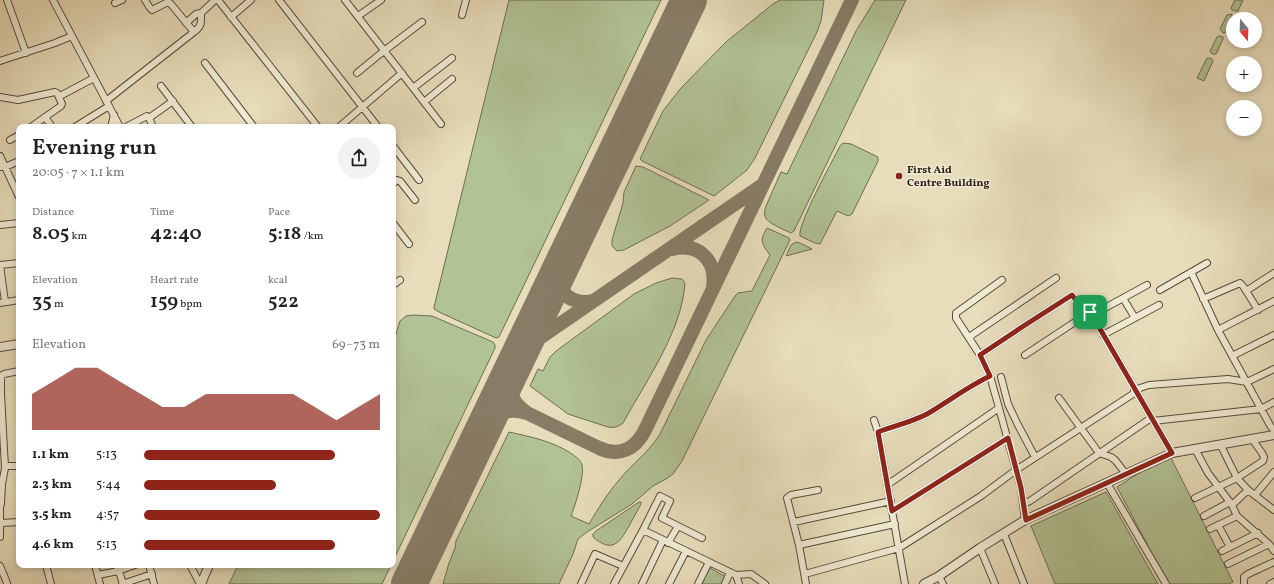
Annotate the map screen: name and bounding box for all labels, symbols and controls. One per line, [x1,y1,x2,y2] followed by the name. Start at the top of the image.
[1226,12,1262,48] north arrow
[1226,12,1262,136] map controls
[1226,56,1262,92] button: +
[1226,100,1262,136] button: −
[32,133,157,164] text: Evening run
[338,137,380,179] button: share
[907,163,990,191] place label: First Aid Centre Building
[32,164,124,182] text: 20:05 · 7 × 1.1 km
[894,171,904,181] marker: First Aid Centre Building
[32,205,74,220] text: Distance
[150,205,174,220] text: Time
[268,205,290,220] text: Pace
[32,220,69,248] text: 8.05
[150,220,202,248] text: 42:40
[268,220,301,248] text: 5:18
[69,229,87,244] text: km
[301,229,323,244] text: /km
[32,273,78,288] text: Elevation
[150,273,199,288] text: Heart rate
[268,273,288,288] text: kcal
[32,288,52,316] text: 35
[150,288,178,316] text: 159
[268,288,299,316] text: 522
[1073,295,1107,329] pin
[52,297,64,312] text: m
[178,297,202,312] text: bpm
[1079,301,1101,323] icon: arrive
[32,336,86,354] text: Elevation
[332,336,380,354] text: 69–73 m
[32,446,69,464] text: 1.1 km
[96,446,117,464] text: 5:13
[32,476,72,494] text: 2.3 km
[96,476,121,494] text: 5:44
[32,506,72,524] text: 3.5 km
[96,506,119,524] text: 4:57
[32,536,74,554] text: 4.6 km
[96,536,117,554] text: 5:13

